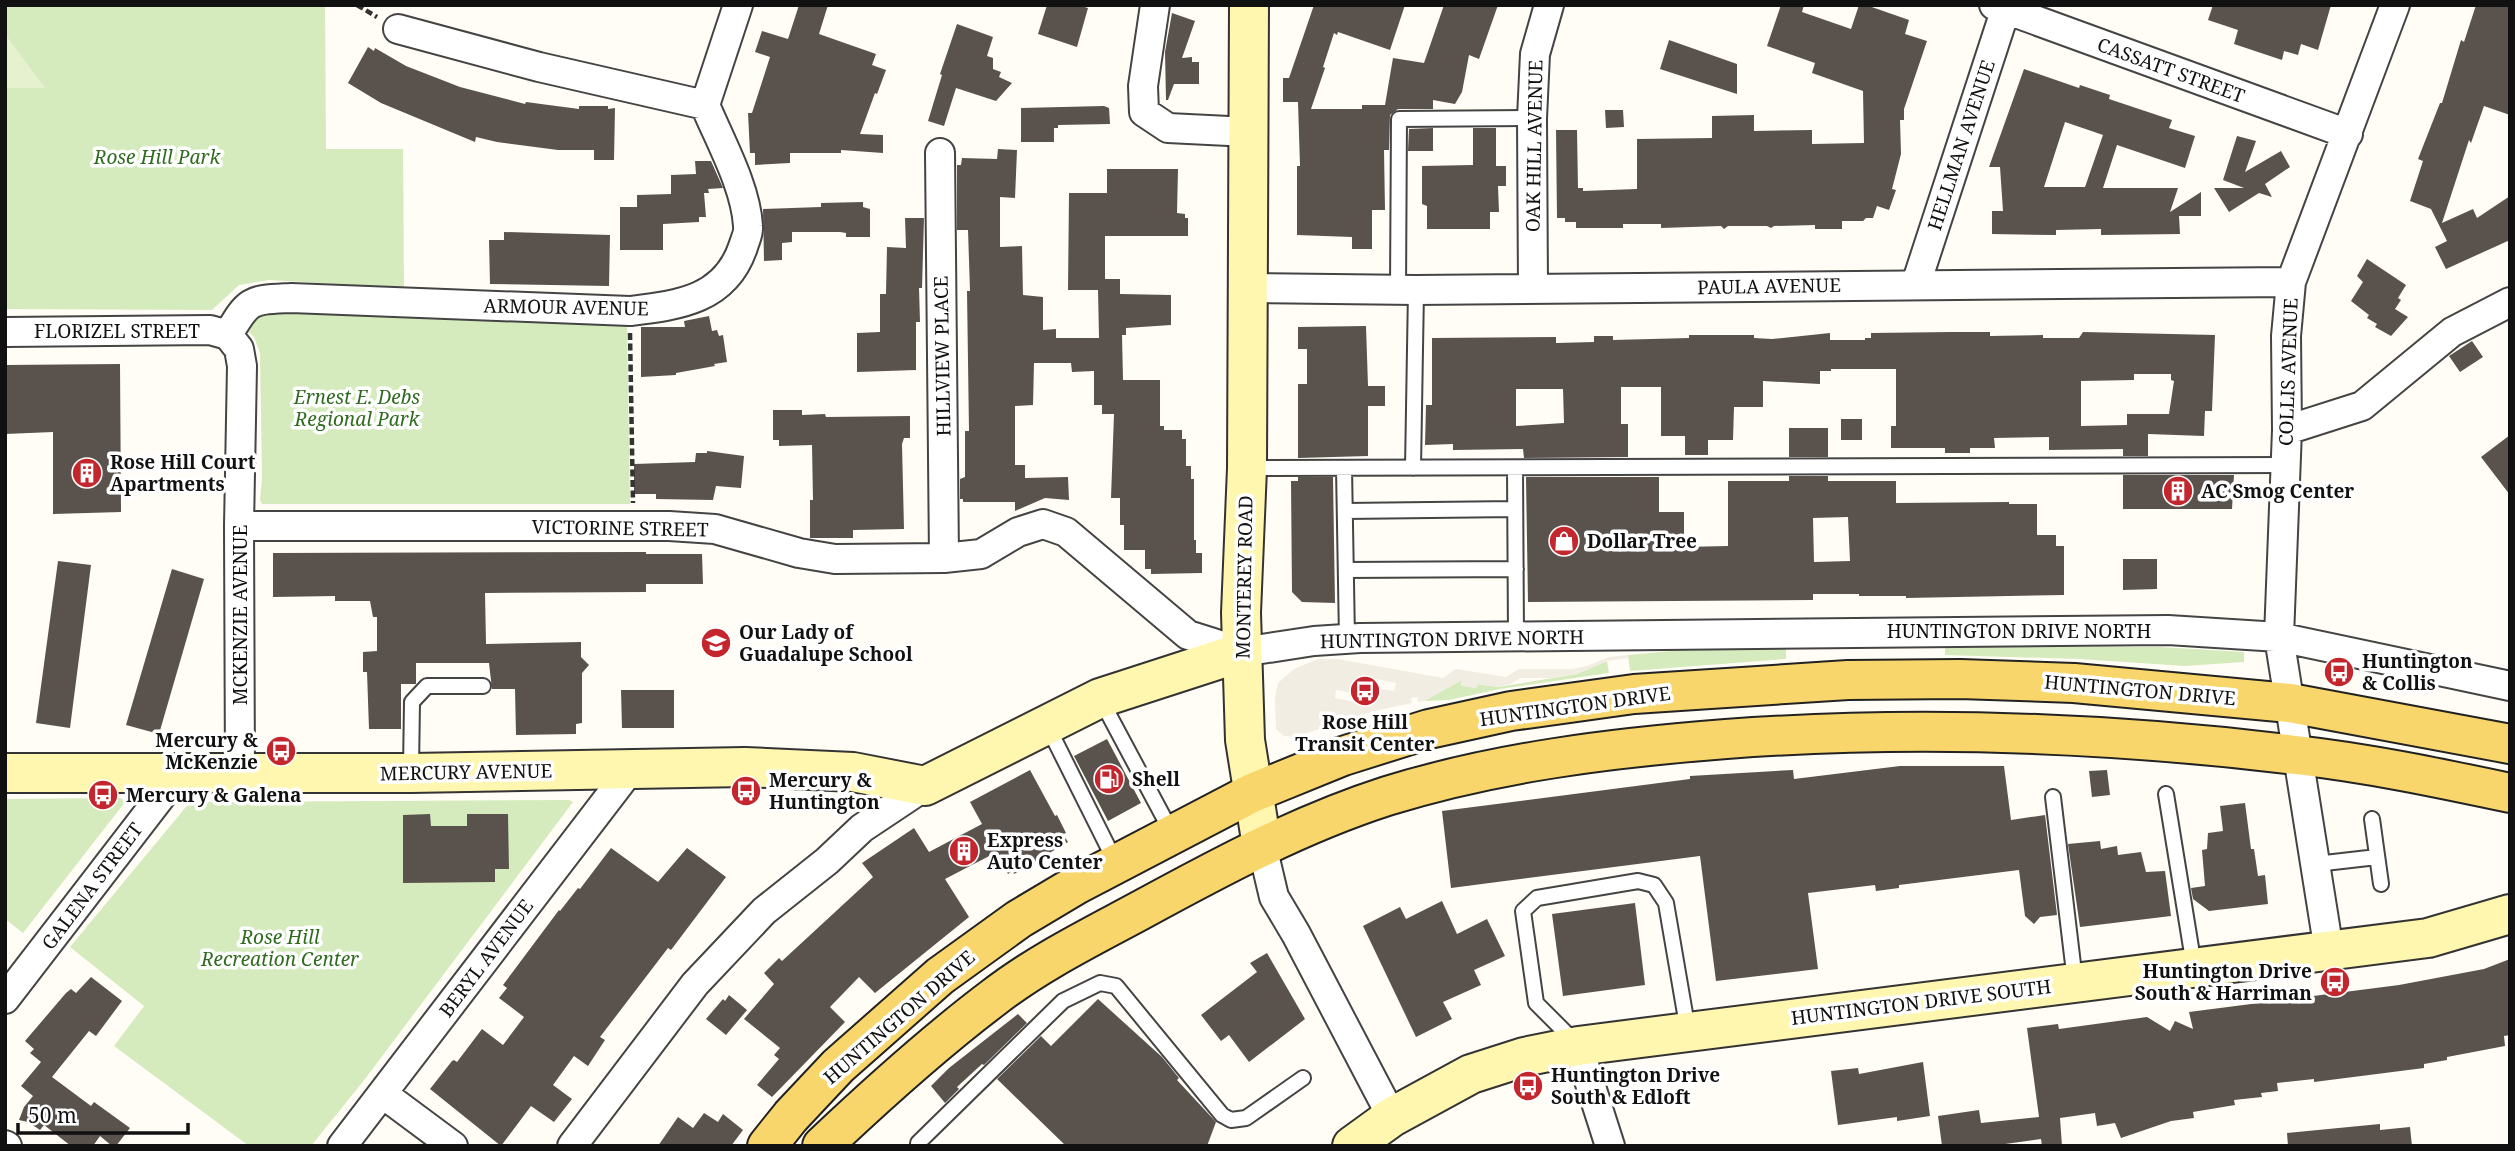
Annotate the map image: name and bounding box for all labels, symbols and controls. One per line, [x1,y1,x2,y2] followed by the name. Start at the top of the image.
[2094,31,2249,109] street label: CASSATT STREET
[1921,56,2001,234] street label: HELLMAN AVENUE
[1519,59,1549,232] street label: OAK HILL AVENUE
[93,144,221,170] park label: Rose Hill Park
[1697,272,1841,300] street label: PAULA AVENUE
[928,275,956,437] street label: HILLVIEW PLACE
[483,293,649,321] street label: ARMOUR AVENUE
[2272,297,2304,447] street label: COLLIS AVENUE
[34,318,200,344] street label: FLORIZEL STREET
[293,384,421,432] park label: Ernest E. Debs Regional Park
[110,449,256,497] place label: Rose Hill Court Apartments
[70,456,104,490] building icon: Rose Hill Court Apartments
[2161,474,2195,508] building icon: AC Smog Center
[2201,478,2354,504] place label: AC Smog Center
[1230,495,1258,659] street label: MONTEREY ROAD
[531,513,709,543] street label: VICTORINE STREET
[1547,524,1581,558] shop icon: Dollar Tree
[227,525,253,705] street label: MCKENZIE AVENUE
[1587,528,1697,554] place label: Dollar Tree
[1887,618,2151,644] street label: HUNTINGTON DRIVE NORTH
[739,619,913,667] place label: Our Lady of Guadalupe School
[1320,624,1584,654] street label: HUNTINGTON DRIVE NORTH
[699,626,733,660] school or university icon: Our Lady of Guadalupe School
[2362,648,2473,696] place label: Huntington & Collis
[2322,655,2356,689] bus stop icon: Huntington & Collis
[2043,669,2237,711] street label: HUNTINGTON DRIVE
[1348,674,1382,708] bus stop icon: Rose Hill Transit Center
[1478,680,1672,732] street label: HUNTINGTON DRIVE
[1295,709,1435,757] place label: Rose Hill Transit Center
[155,727,258,775] place label: Mercury & McKenzie
[264,734,298,768] bus stop icon: Mercury & McKenzie
[380,757,552,787] street label: MERCURY AVENUE
[1092,762,1126,796] fuel station icon: Shell
[1132,766,1180,792] place label: Shell
[769,767,880,815] place label: Mercury & Huntington
[729,774,763,808] bus stop icon: Mercury & Huntington
[86,778,120,812] bus stop icon: Mercury & Galena
[126,782,301,808] place label: Mercury & Galena
[36,817,149,955] street label: GALENA STREET
[987,827,1103,875] place label: Express Auto Center
[947,834,981,868] building icon: Express Auto Center
[433,894,539,1022] street label: BERYL AVENUE
[200,924,359,972] park label: Rose Hill Recreation Center
[818,944,980,1090] street label: HUNTINGTON DRIVE
[2135,958,2312,1006] place label: Huntington Drive South & Harriman
[2318,965,2352,999] bus stop icon: Huntington Drive South & Harriman
[1789,973,2053,1031] street label: HUNTINGTON DRIVE SOUTH
[1551,1062,1720,1110] place label: Huntington Drive South & Edloft
[1511,1069,1545,1103] bus stop icon: Huntington Drive South & Edloft
[18,1092,187,1136] scale bar
[28,1101,77,1129] text: 50 m

